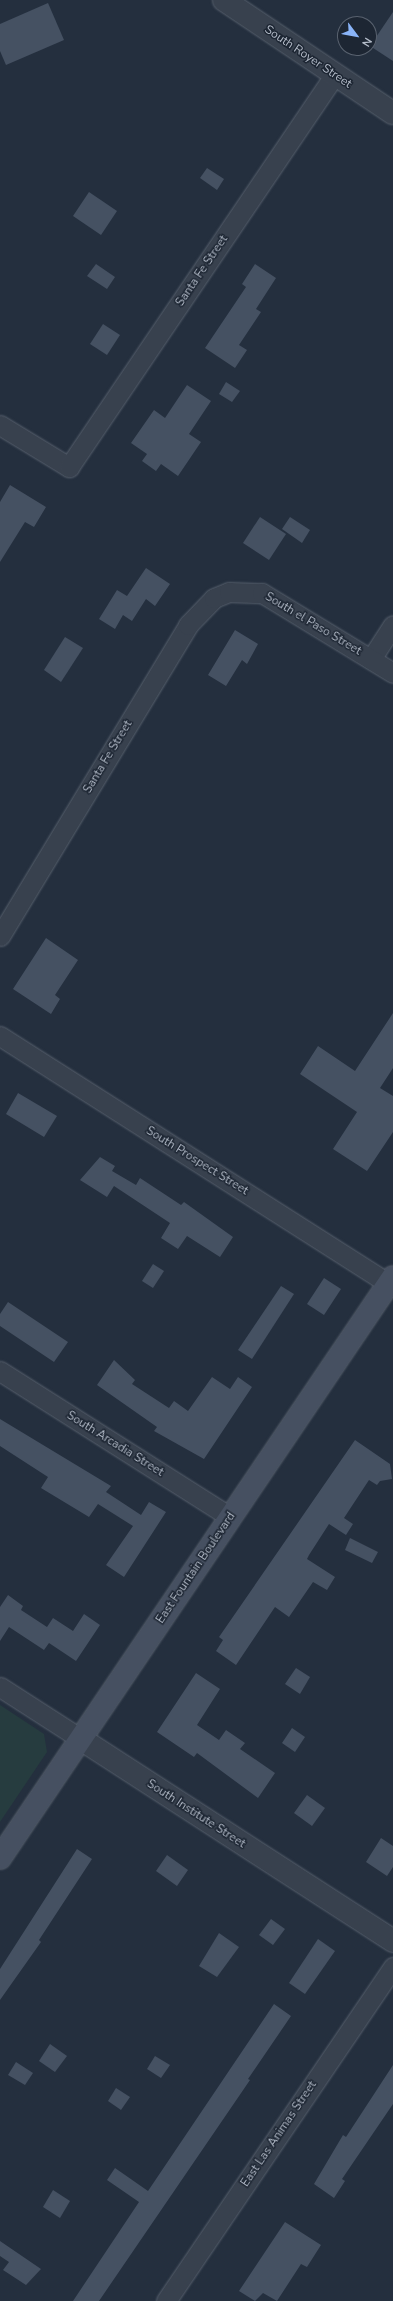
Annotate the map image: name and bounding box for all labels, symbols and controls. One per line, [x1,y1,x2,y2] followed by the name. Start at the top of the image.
[337,16,377,56] north arrow
[262,23,354,91] street label: South Royer Street
[358,35,375,50] text: N
[173,233,231,309] street label: Santa Fe Street
[262,590,364,658] street label: South el Paso Street
[81,718,135,796] street label: Santa Fe Street
[143,1124,251,1198] street label: South Prospect Street
[64,1408,166,1480] street label: South Arcadia Street
[153,1510,239,1626] street label: East Fountain Boulevard
[144,1777,248,1851] street label: South Institute Street
[238,2078,320,2190] street label: East Las Animas Street

